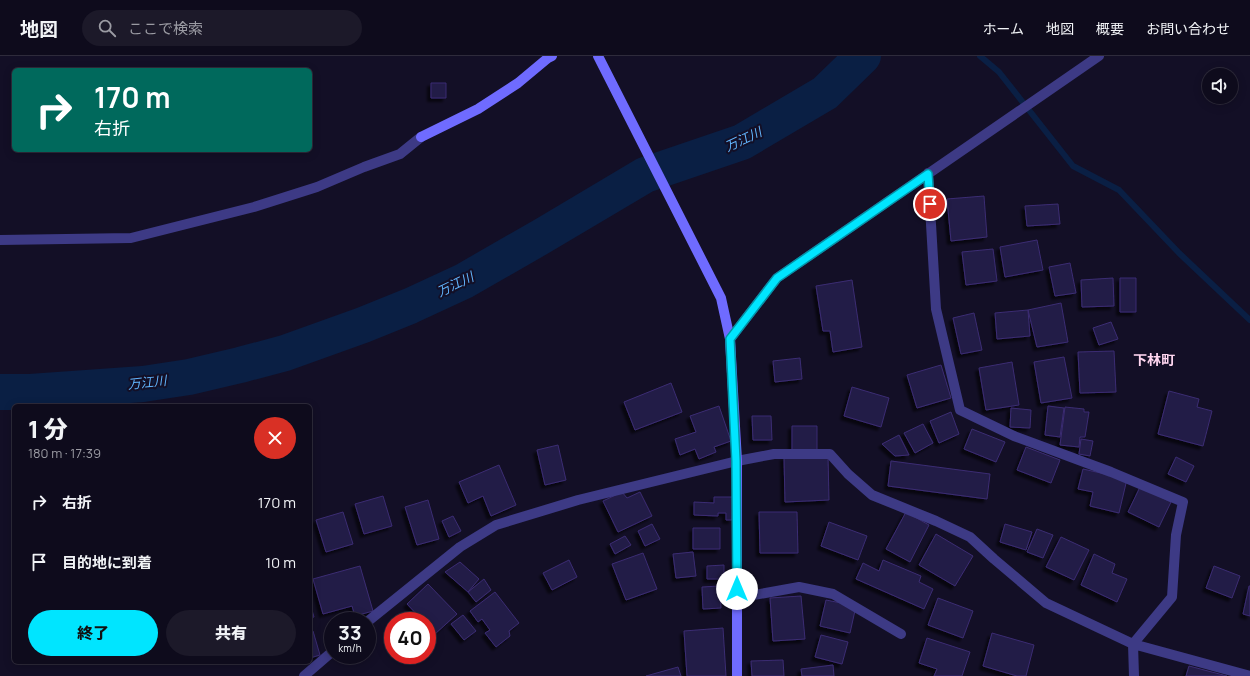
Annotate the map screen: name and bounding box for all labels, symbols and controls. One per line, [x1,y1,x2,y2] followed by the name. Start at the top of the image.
[82,10,362,46] search box
[20,16,58,42] text: 地図
[96,17,118,39] icon: search
[128,18,203,39] text: ここで検索
[982,19,1024,38] text: ホーム
[1046,19,1074,38] text: 地図
[1096,19,1124,38] text: 概要
[1146,19,1230,38] text: お問い合わせ
[1202,68,1238,104] map controls
[1202,68,1238,104] button: sound
[94,78,170,116] text: 170 m
[28,84,80,136] icon: right
[94,116,130,140] text: 右折
[722,122,766,155] water label: 万江川
[913,187,947,221] pin
[919,193,941,215] icon: arrive
[434,266,478,301] water label: 万江川
[1133,350,1175,369] district label: 下林町
[127,371,169,393] water label: 万江川
[28,412,68,445] text: 1 分
[254,417,296,459] button: close
[28,444,101,462] text: 180 m · 17:39
[28,491,50,513] icon: right
[62,492,92,513] text: 右折
[258,492,296,513] text: 170 m
[28,551,50,573] icon: arrive
[62,552,152,573] text: 目的地に到着
[265,552,296,573] text: 10 m
[716,568,758,610] position arrow
[28,610,158,656] button: 終了
[166,610,296,656] button: 共有
[384,612,436,664] speed limit sign: 40
[338,619,362,646] text: 33
[338,641,362,655] text: km/h

